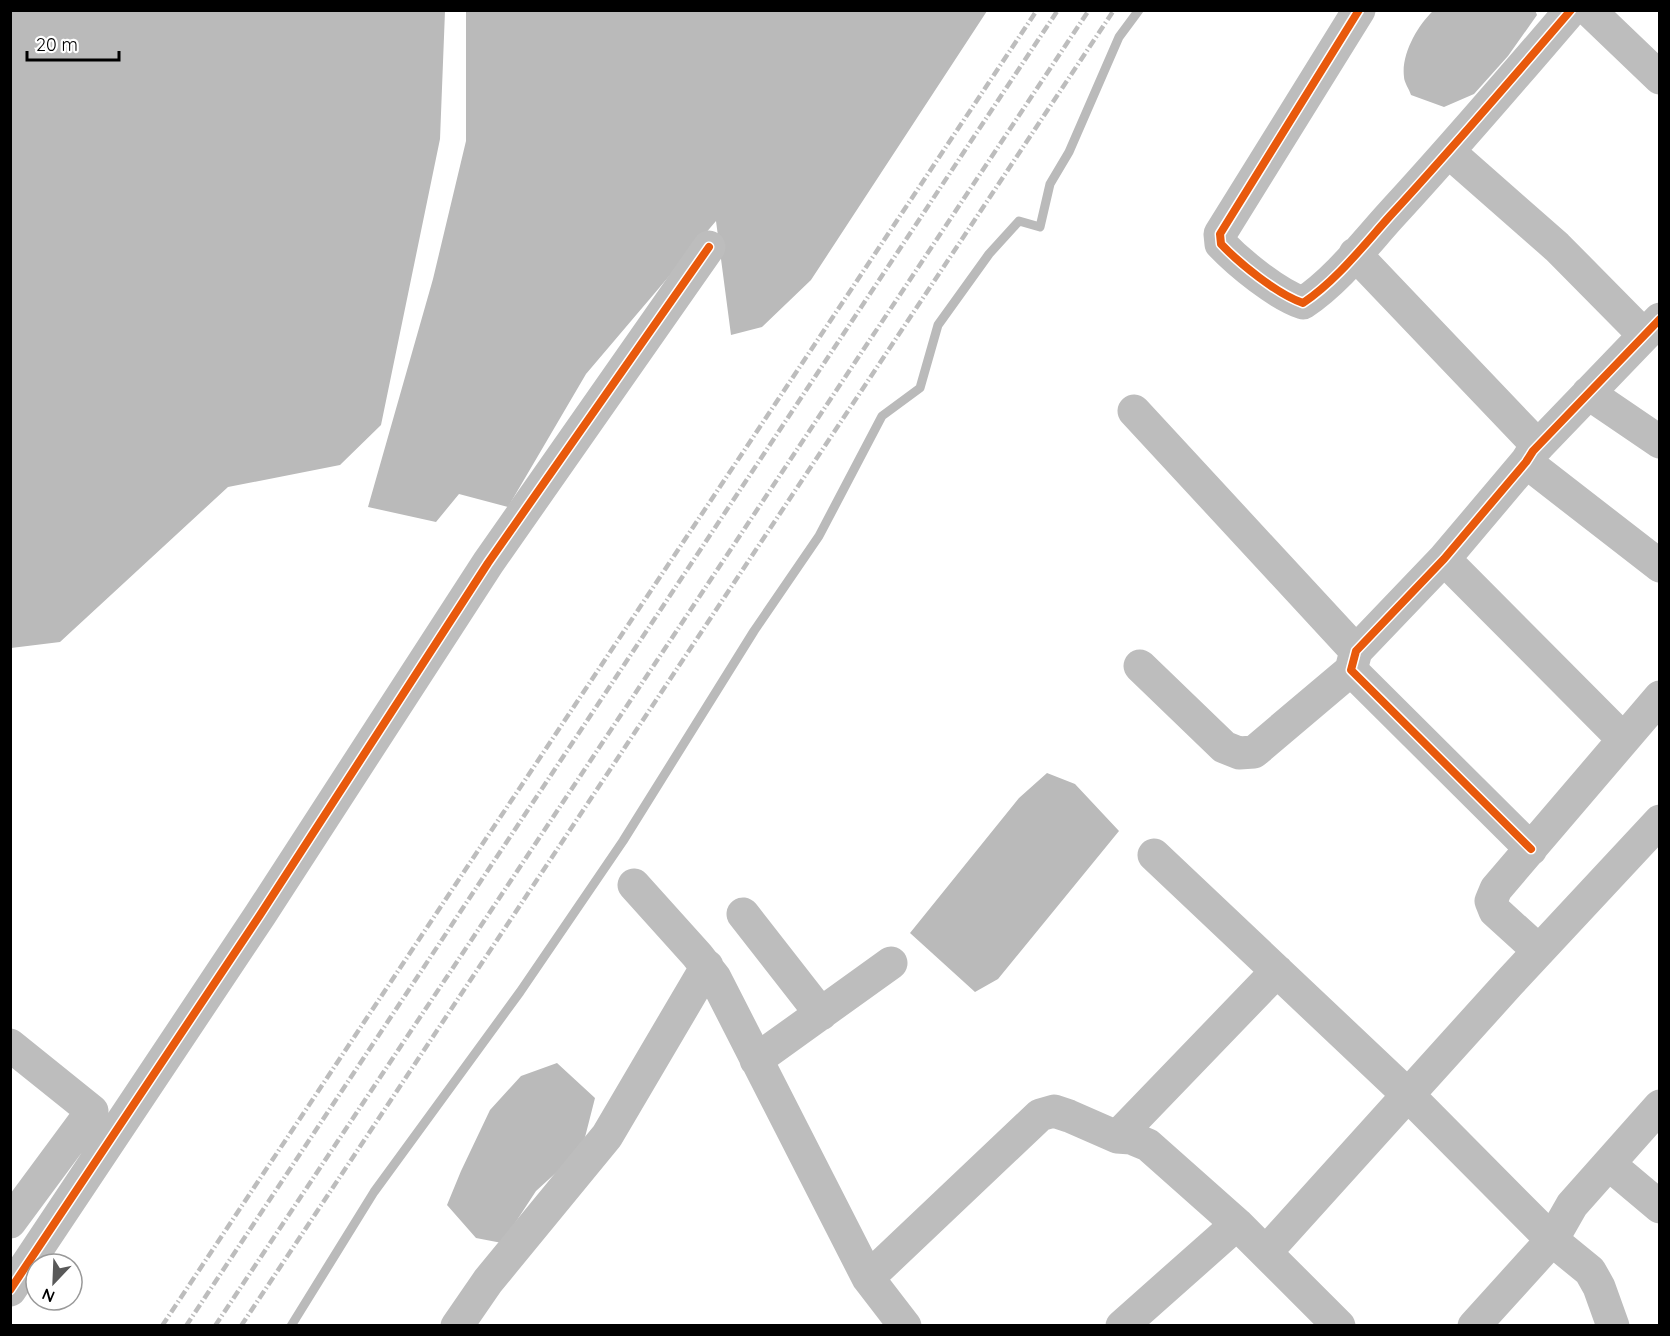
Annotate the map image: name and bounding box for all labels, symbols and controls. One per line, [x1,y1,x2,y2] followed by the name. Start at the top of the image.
[27,24,118,62] scale bar
[36,33,78,56] text: 20 m
[24,1252,84,1312] north arrow
[39,1284,57,1307] text: N

